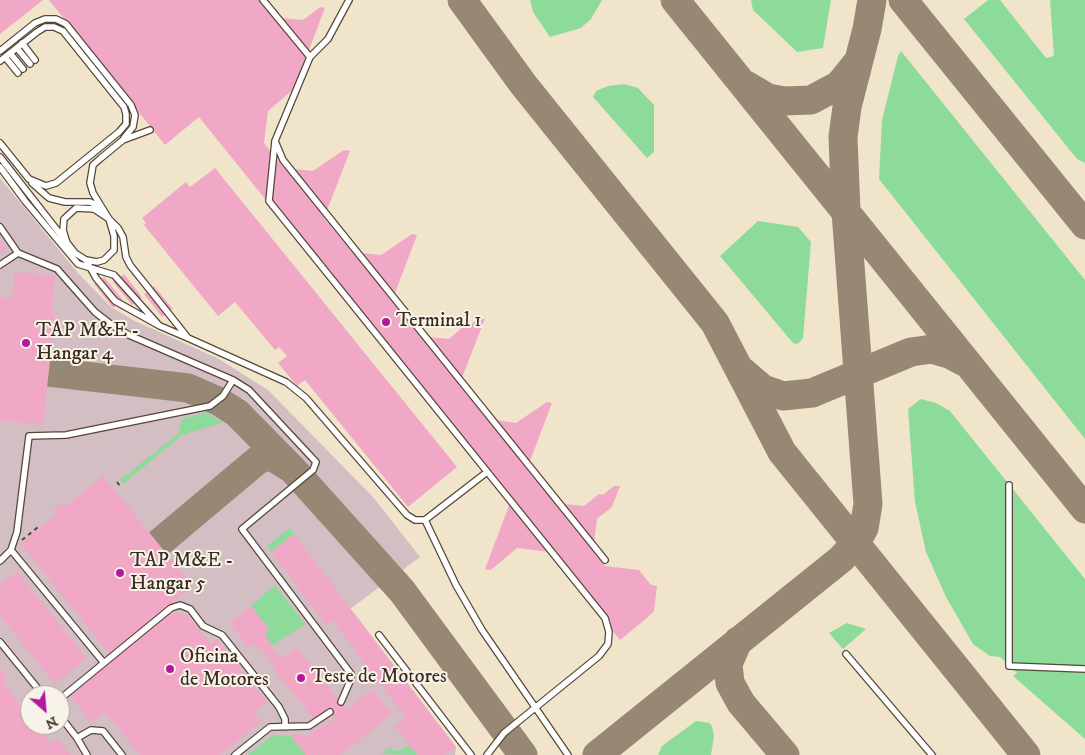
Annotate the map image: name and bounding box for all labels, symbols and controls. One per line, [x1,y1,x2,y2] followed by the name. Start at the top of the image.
[396,310,482,334] place label: Terminal 1
[380,316,392,328] marker: Terminal 1
[36,320,139,367] place label: TAP M&E - Hangar 4
[20,337,32,349] marker: TAP M&E - Hangar 4
[130,550,233,597] place label: TAP M&E - Hangar 5
[114,567,126,579] marker: TAP M&E - Hangar 5
[180,646,269,693] place label: Oficina de Motores
[164,663,176,675] marker: Oficina de Motores
[311,666,447,690] place label: Teste de Motores
[295,672,307,684] marker: Teste de Motores
[20,685,70,735] north arrow
[42,712,61,733] text: N

